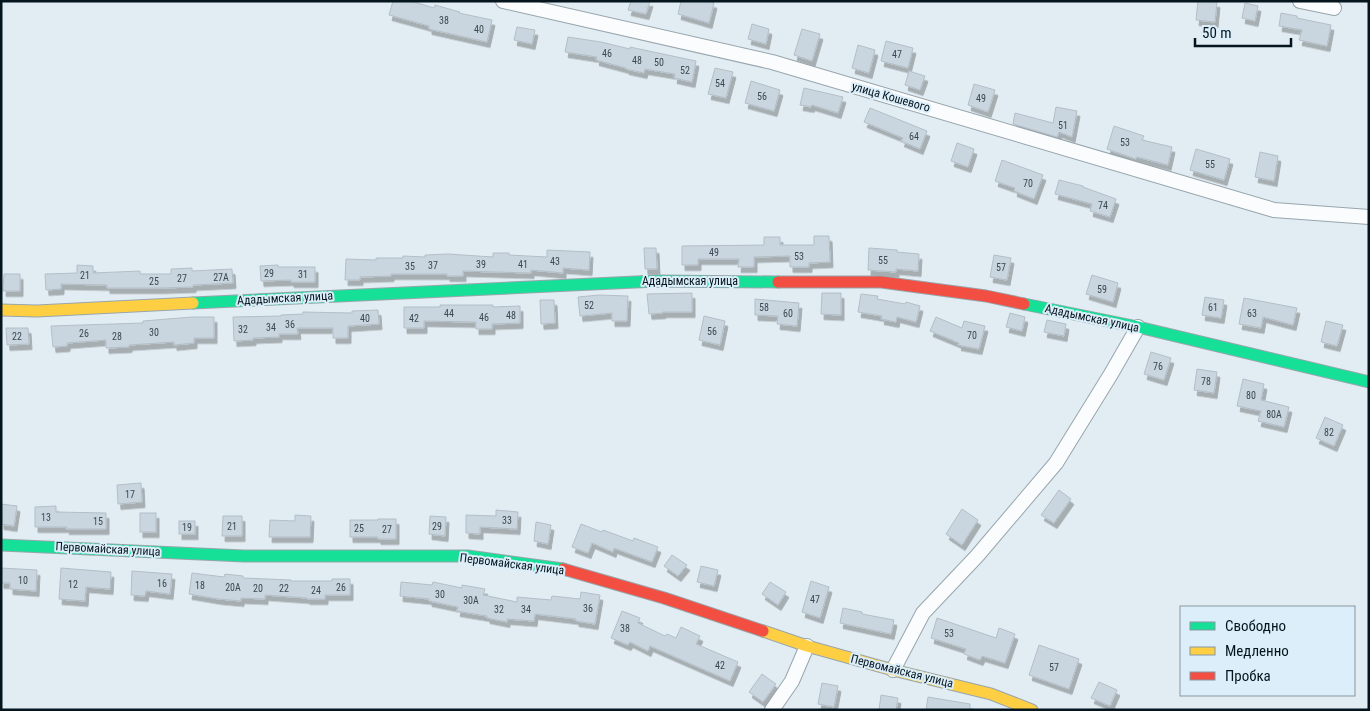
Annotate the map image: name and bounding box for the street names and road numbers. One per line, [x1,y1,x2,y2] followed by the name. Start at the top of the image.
[850,79,932,115] street label: улица Кошевого
[642,274,738,288] street label: Ададымская улица
[237,288,334,308] street label: Ададымская улица
[1044,301,1141,335] street label: Ададымская улица
[55,539,161,559] street label: Первомайская улица
[459,551,565,577] street label: Первомайская улица
[849,651,955,691] street label: Первомайская улица

